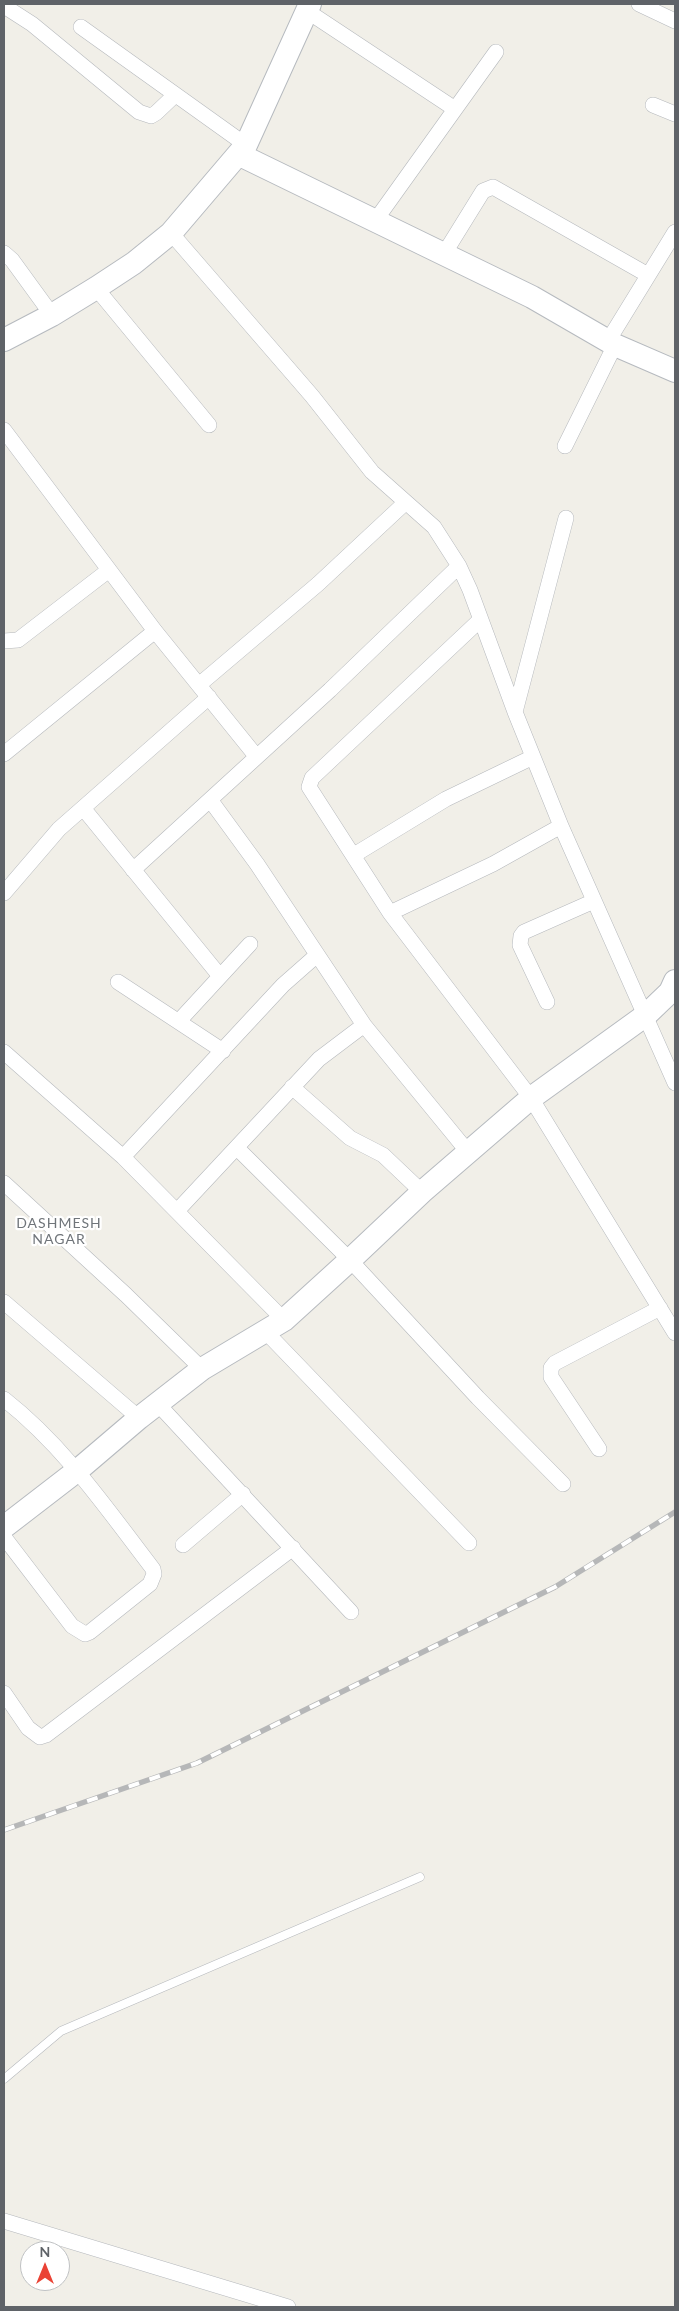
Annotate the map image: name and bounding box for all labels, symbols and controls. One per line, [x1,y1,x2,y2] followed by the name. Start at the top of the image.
[15,1215,103,1248] district label: DASHMESH NAGAR
[20,2241,70,2291] north arrow
[40,2243,50,2260] text: N

